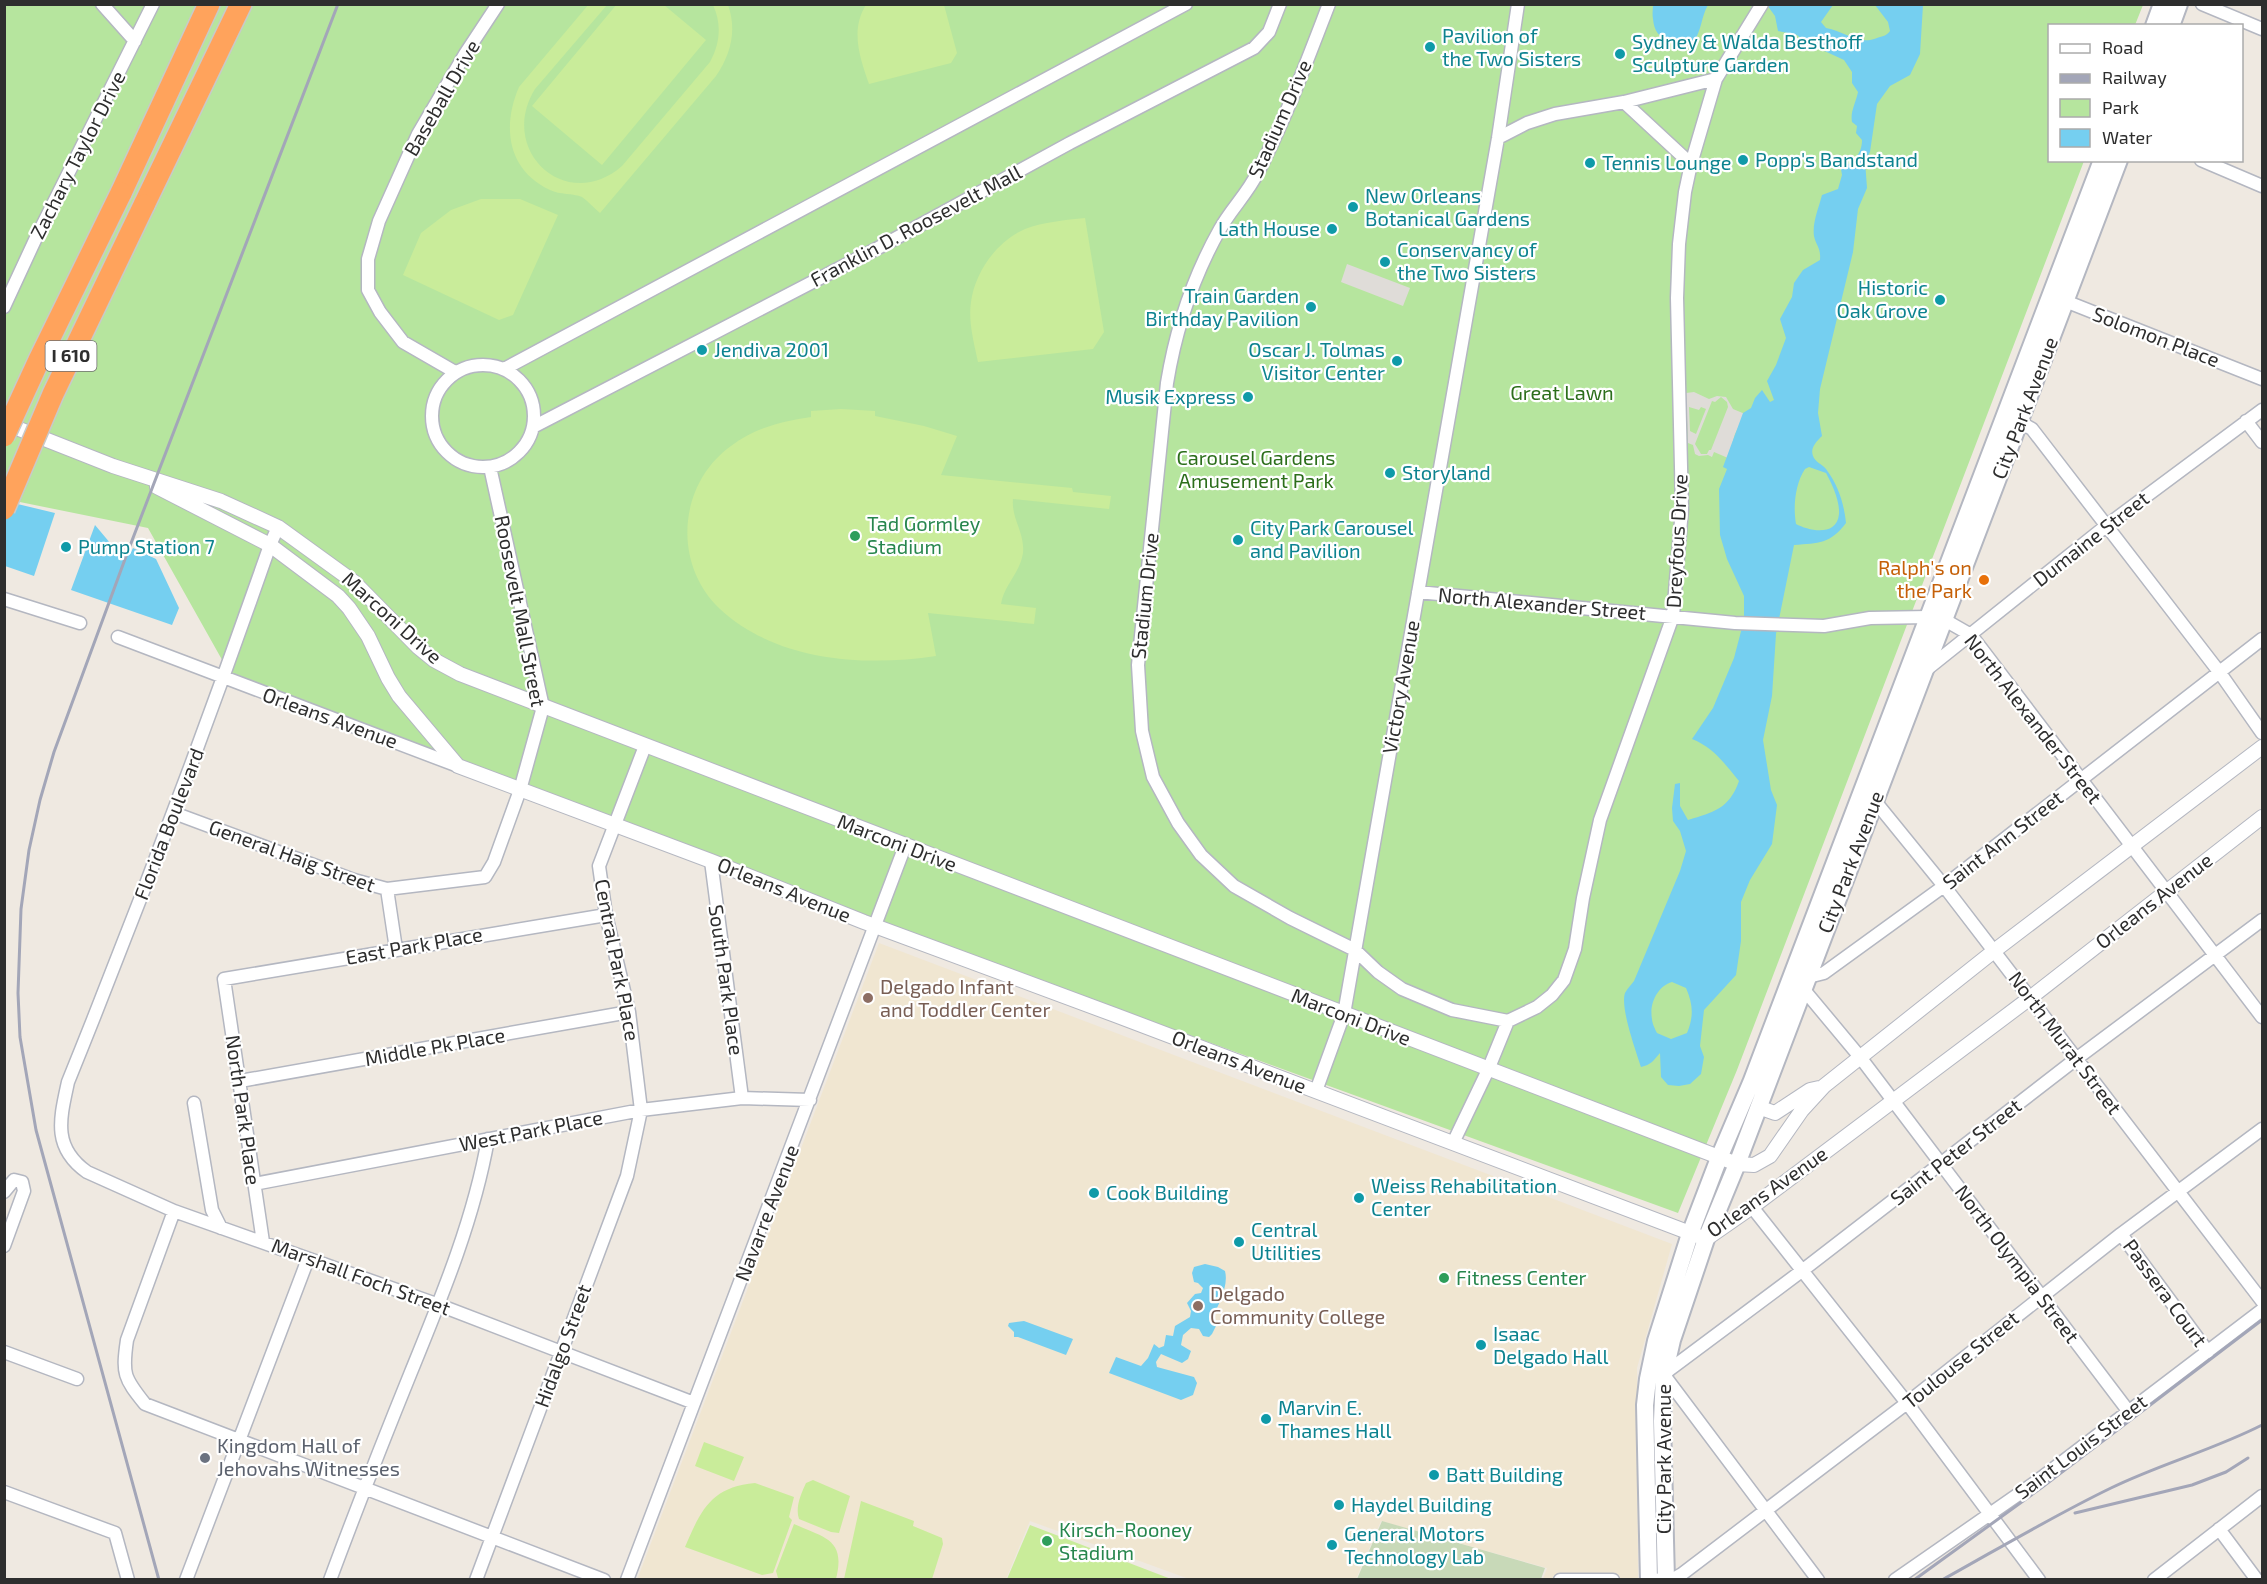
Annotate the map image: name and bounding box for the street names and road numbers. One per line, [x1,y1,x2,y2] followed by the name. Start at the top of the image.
[398,35,484,160] street label: Baseball Drive
[1242,56,1316,181] street label: Stadium Drive
[24,67,130,242] street label: Zachary Taylor Drive
[806,159,1025,291] street label: Franklin D. Roosevelt Mall
[2090,301,2223,371] street label: Solomon Place
[1986,333,2062,482] street label: City Park Avenue
[46,341,97,371] road number: I 610
[1660,473,1692,609] street label: Dreyfous Drive
[2028,485,2153,591] street label: Dumaine Street
[491,513,551,709] street label: Roosevelt Mall Street
[1125,531,1163,660] street label: Stadium Drive
[338,566,447,668] street label: Marconi Drive
[1437,582,1648,624] street label: North Alexander Street
[1376,618,1424,755] street label: Victory Avenue
[1960,629,2108,808] street label: North Alexander Street
[260,682,401,753] street label: Orleans Avenue
[128,744,208,903] street label: Florida Boulevard
[1937,785,2068,894] street label: Saint Ann Street
[1812,787,1888,936] street label: City Park Avenue
[834,808,960,876] street label: Marconi Drive
[206,814,379,896] street label: General Haig Street
[2090,847,2217,953] street label: Orleans Avenue
[714,851,855,927] street label: Orleans Avenue
[591,877,645,1043] street label: Central Park Place
[705,903,749,1057] street label: South Park Place
[343,921,484,969] street label: East Park Place
[2004,966,2128,1119] street label: North Murat Street
[1288,982,1414,1050] street label: Marconi Drive
[363,1022,507,1070] street label: Middle Pk Place
[1169,1024,1310,1098] street label: Orleans Avenue
[222,1033,266,1187] street label: North Park Place
[1885,1092,2026,1210] street label: Saint Peter Street
[457,1104,605,1156] street label: West Park Place
[729,1141,803,1284] street label: Navarre Avenue
[1701,1141,1831,1242] street label: Orleans Avenue
[1951,1180,2085,1347] street label: North Olympia Street
[269,1233,454,1320] street label: Marshall Foch Street
[2119,1234,2213,1351] street label: Passera Court
[529,1281,596,1410] street label: Hidalgo Street
[1898,1305,2023,1413] street label: Toulouse Street
[1651,1384,1675,1534] street label: City Park Avenue
[2010,1389,2151,1504] street label: Saint Louis Street

